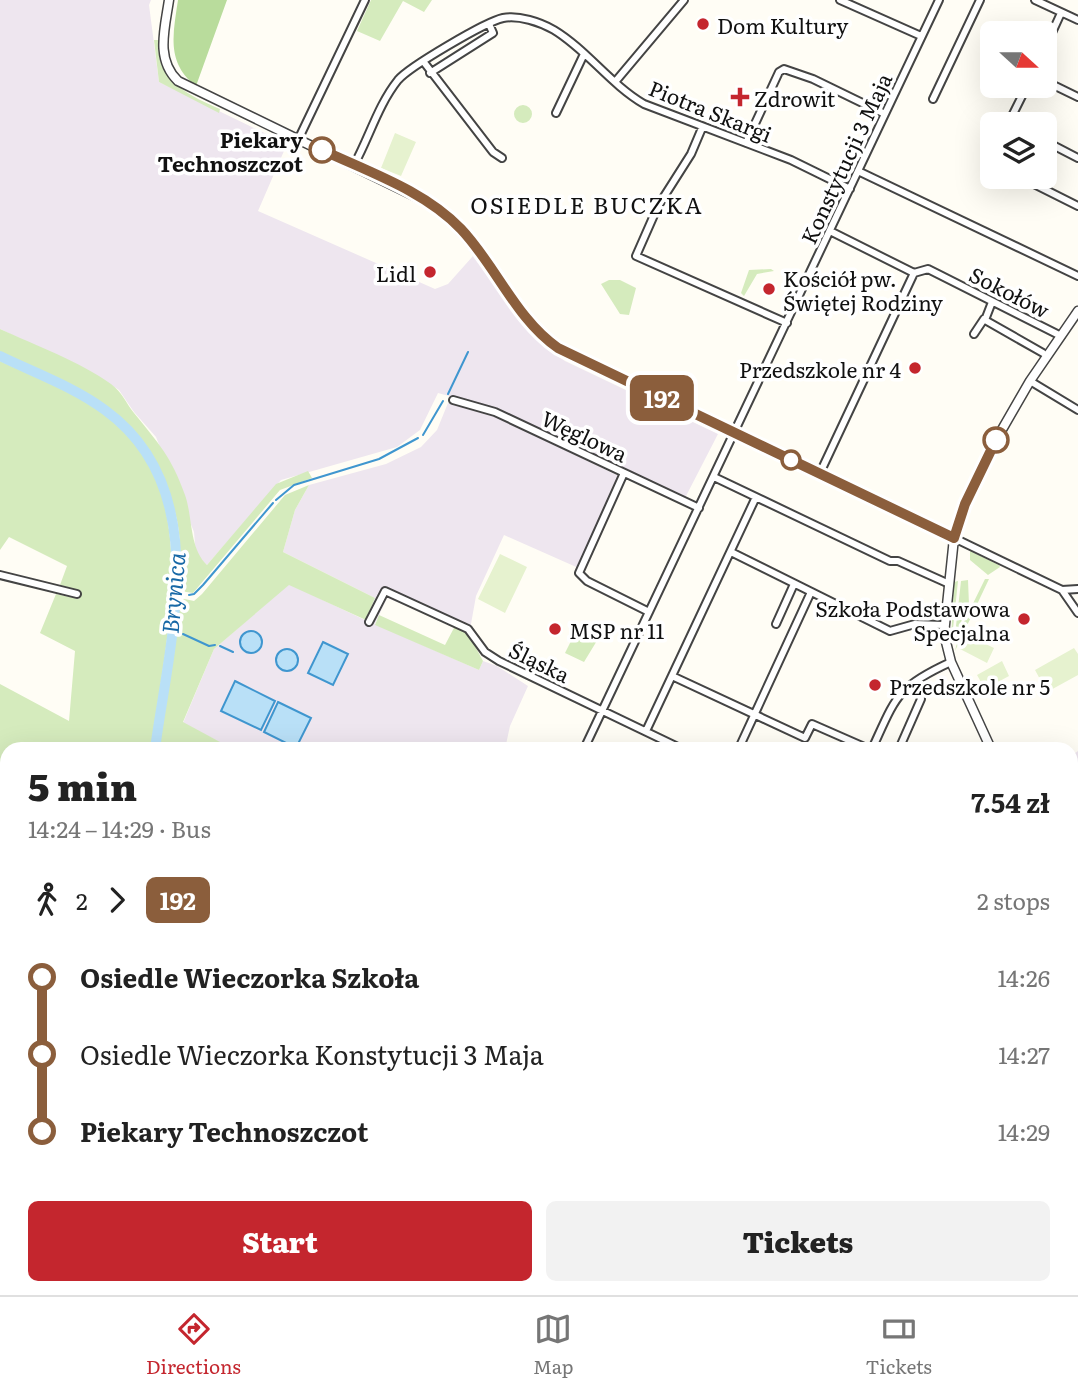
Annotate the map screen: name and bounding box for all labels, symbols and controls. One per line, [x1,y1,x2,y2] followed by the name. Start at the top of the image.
[717,9,849,40] place label: Dom Kultury
[695,16,711,32] marker: Dom Kultury
[980,21,1057,98] north arrow
[980,21,1057,189] map controls
[792,67,899,249] street label: Konstytucji 3 Maja
[645,71,777,149] street label: Piotra Skargi
[754,82,836,113] place label: Zdrowit
[732,89,748,105] marker: Zdrowit
[980,112,1057,189] button: layers
[158,123,304,178] place label: Piekary Technoszczot
[309,137,335,163] marker: Piekary Technoszczot
[470,187,704,221] district label: OSIEDLE BUCZKA
[376,257,416,288] place label: Lidl
[965,258,1055,324] street label: Sokołów
[783,262,944,317] place label: Kościół pw. Świętej Rodziny
[422,264,438,280] marker: Lidl
[761,281,777,297] marker: Kościół pw. Świętej Rodziny
[739,353,901,384] place label: Przedszkole nr 4
[907,360,923,376] marker: Przedszkole nr 4
[622,375,702,421] line badge: 192
[644,380,680,415] text: 192
[537,402,634,469] street label: Węglowa
[983,427,1009,453] unlabelled marker
[781,450,801,470] unlabelled marker
[152,551,192,635] water label: Brynica
[815,592,1011,647] place label: Szkoła Podstawowa Specjalna
[1016,611,1032,627] marker: Szkoła Podstawowa Specjalna
[569,614,665,645] place label: MSP nr 11
[547,621,563,637] marker: MSP nr 11
[504,633,576,689] street label: Śląska
[889,670,1050,701] place label: Przedszkole nr 5
[867,677,883,693] marker: Przedszkole nr 5
[28,756,137,813] text: 5 min
[971,782,1050,821] text: 7.54 zł
[28,811,211,845] text: 14:24 – 14:29 · Bus
[28,881,66,919] icon: walk
[98,881,136,919] icon: forward
[160,882,196,917] text: 192
[76,883,88,917] text: 2
[977,883,1050,917] text: 2 stops
[80,957,419,996] text: Osiedle Wieczorka Szkoła
[997,960,1050,994] text: 14:26
[80,1034,544,1073] text: Osiedle Wieczorka Konstytucji 3 Maja
[998,1037,1050,1071] text: 14:27
[80,1111,368,1150] text: Piekary Technoszczot
[998,1114,1050,1148] text: 14:29
[28,1201,532,1281] button: Start
[546,1201,1050,1281] button: Tickets
[146,1310,241,1380] tab: Directions
[533,1310,574,1380] tab: Map
[866,1310,932,1380] tab: Tickets

